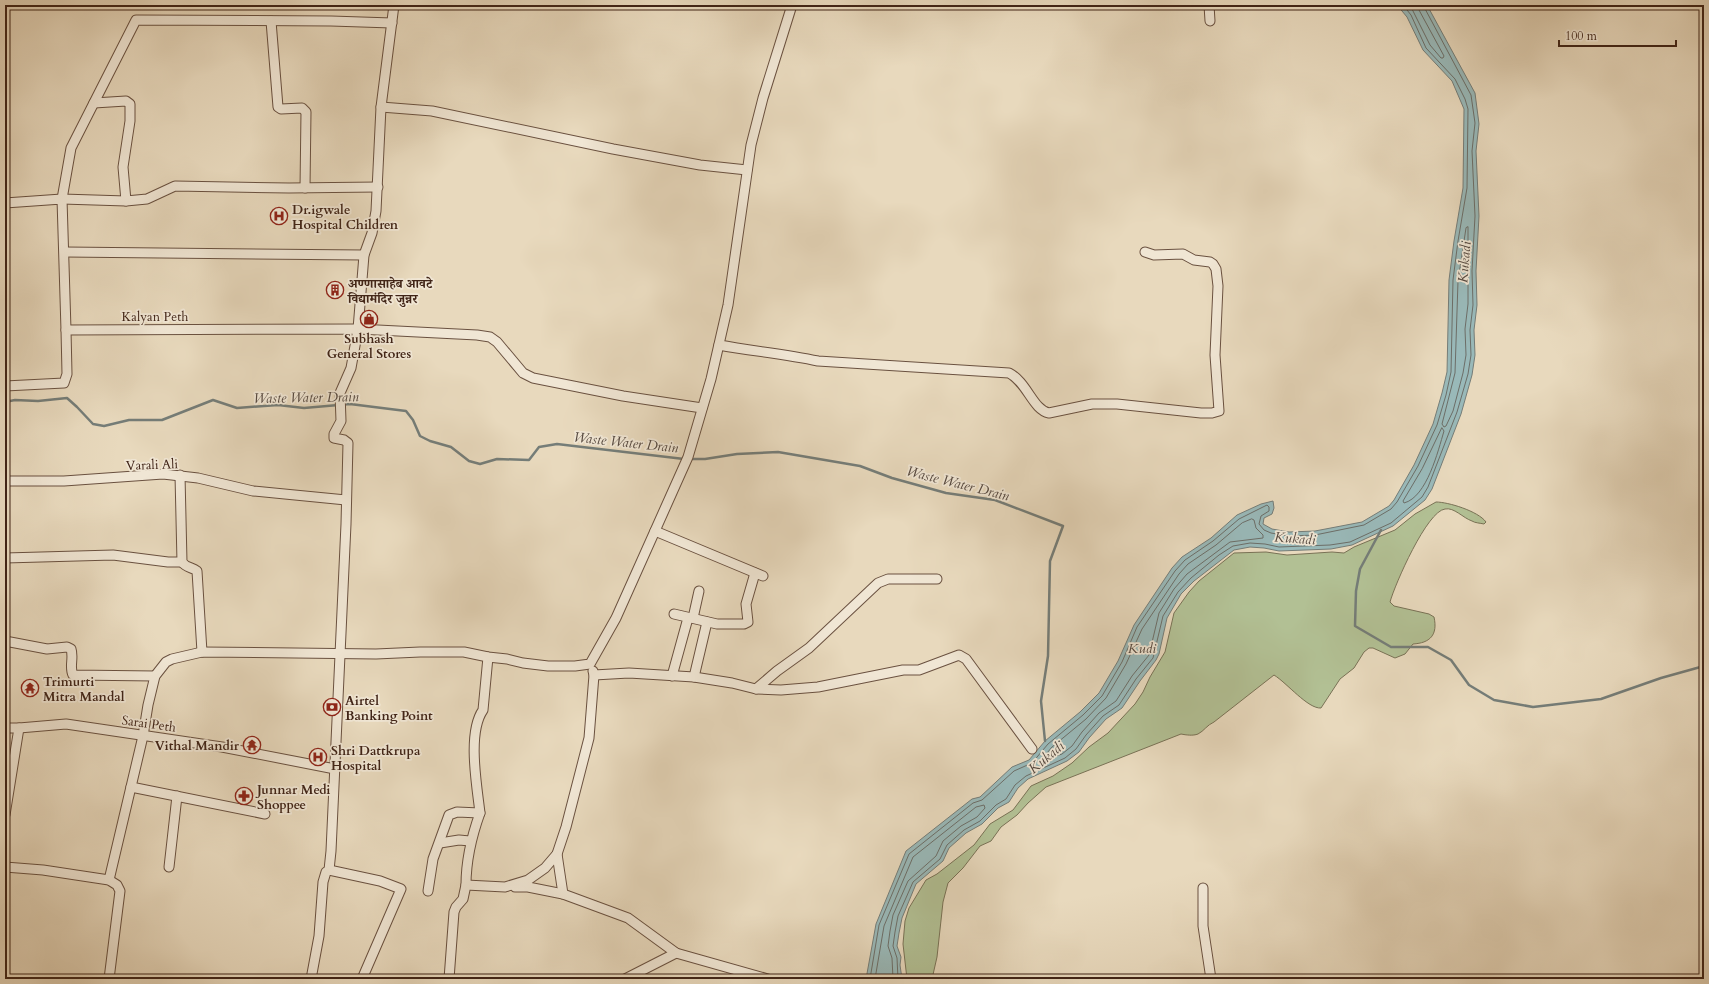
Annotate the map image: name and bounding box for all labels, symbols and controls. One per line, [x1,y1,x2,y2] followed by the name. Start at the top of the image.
[1559,22,1676,48] scale bar
[1565,28,1598,44] text: 100 m
[292,201,399,234] place label: Dr.igwale Hospital Children
[269,206,289,226] hospital icon: Dr.igwale Hospital Children
[1453,240,1476,284] water label: Kukadi
[347,275,434,308] place label: अण्णासाहेब आवटे विद्यामंदिर जुन्नर
[325,280,345,300] building icon: अण्णासाहेब आवटे विद्यामंदिर जुन्नर
[122,308,188,326] street label: Kalyan Peth
[359,309,379,329] shop icon: Subhash General Stores
[327,330,412,363] place label: Subhash General Stores
[253,387,359,408] water label: Waste Water Drain
[573,428,679,457] water label: Waste Water Drain
[126,455,179,475] street label: Varali Ali
[905,462,1011,505] water label: Waste Water Drain
[1274,528,1317,549] water label: Kukadi
[1128,639,1156,658] water label: Kudi
[43,673,125,706] place label: Trimurti Mitra Mandal
[20,678,40,698] temple icon: Trimurti Mitra Mandal
[345,692,433,725] place label: Airtel Banking Point
[322,697,342,717] bank icon: Airtel Banking Point
[121,711,177,737] street label: Sarai Peth
[242,735,262,755] temple icon: Vithal Mandir
[155,737,240,755] place label: Vithal Mandir
[1024,737,1068,778] water label: Kukadi
[331,742,421,775] place label: Shri Dattkrupa Hospital
[308,747,328,767] hospital icon: Shri Dattkrupa Hospital
[255,781,330,814] place label: Junnar Medi Shoppee
[234,786,254,806] pharmacy icon: Junnar Medi Shoppee

